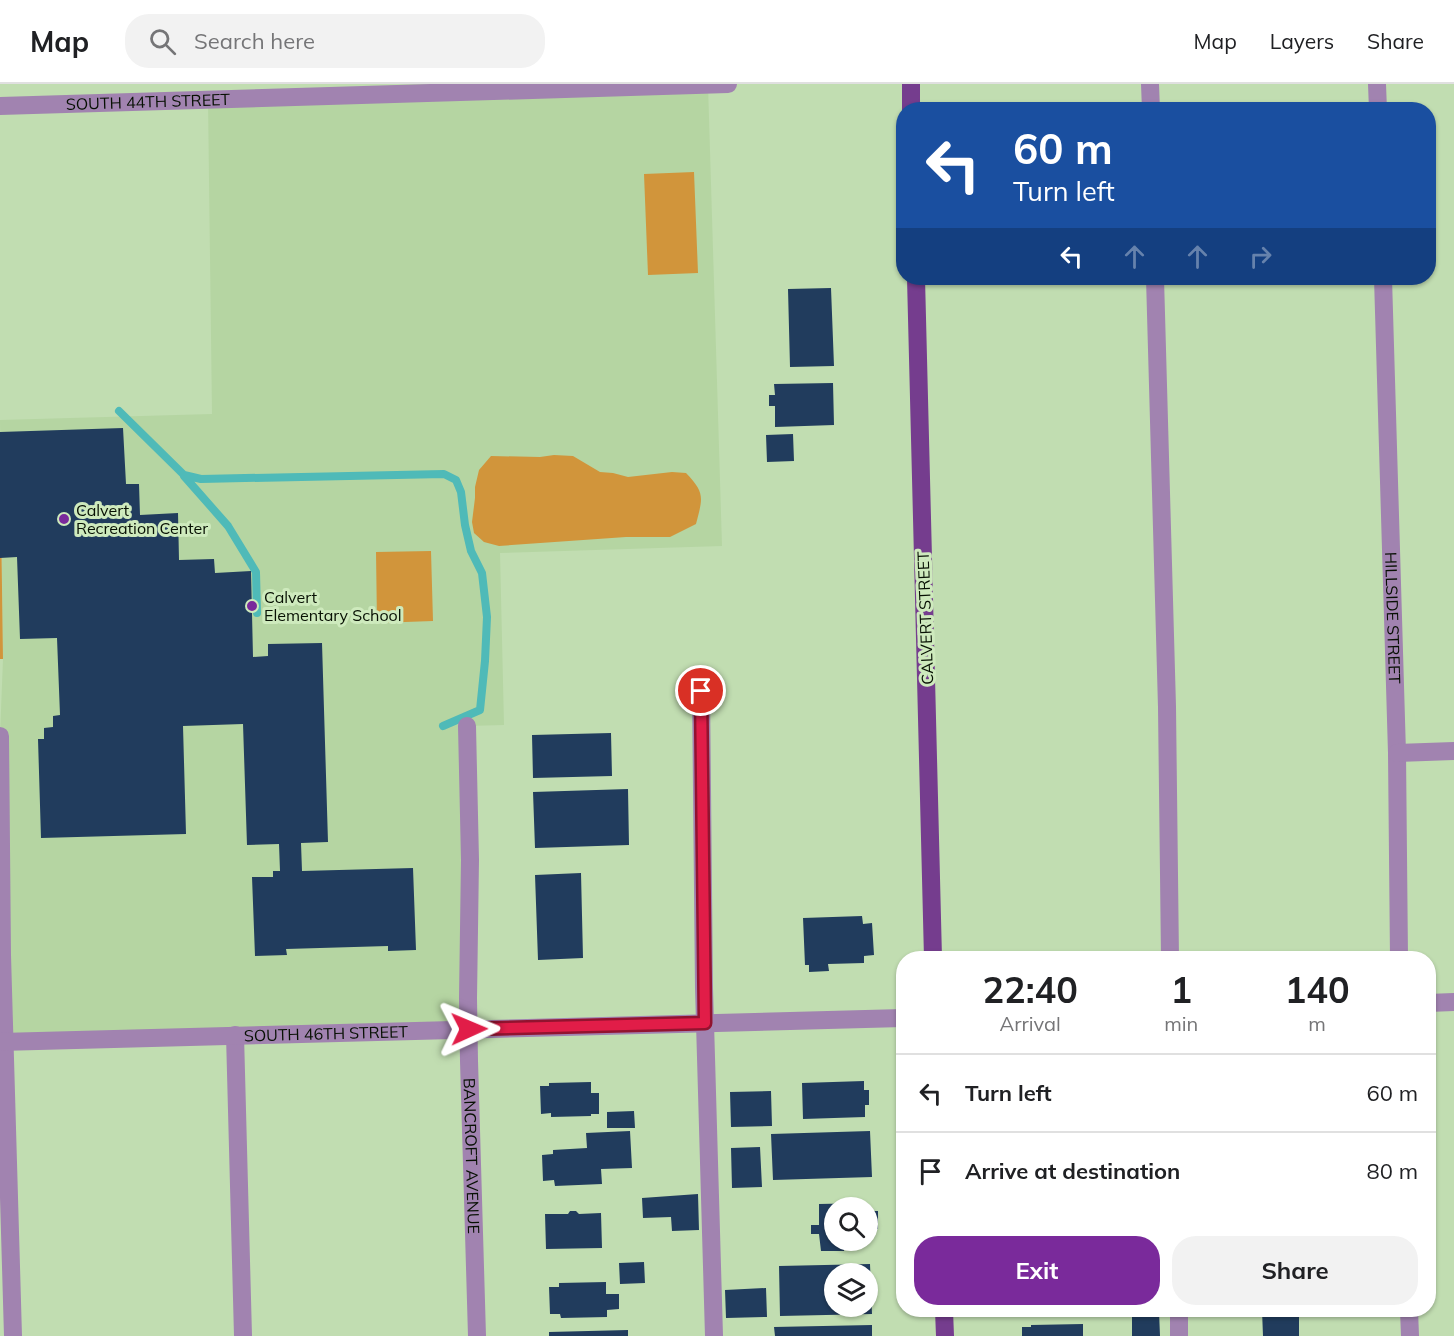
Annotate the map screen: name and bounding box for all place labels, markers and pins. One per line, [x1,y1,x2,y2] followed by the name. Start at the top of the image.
[76,500,208,538] place label: Calvert Recreation Center
[57,512,71,526] marker: Calvert Recreation Center
[264,587,402,625] place label: Calvert Elementary School
[245,599,259,613] marker: Calvert Elementary School
[675,665,726,716] pin

